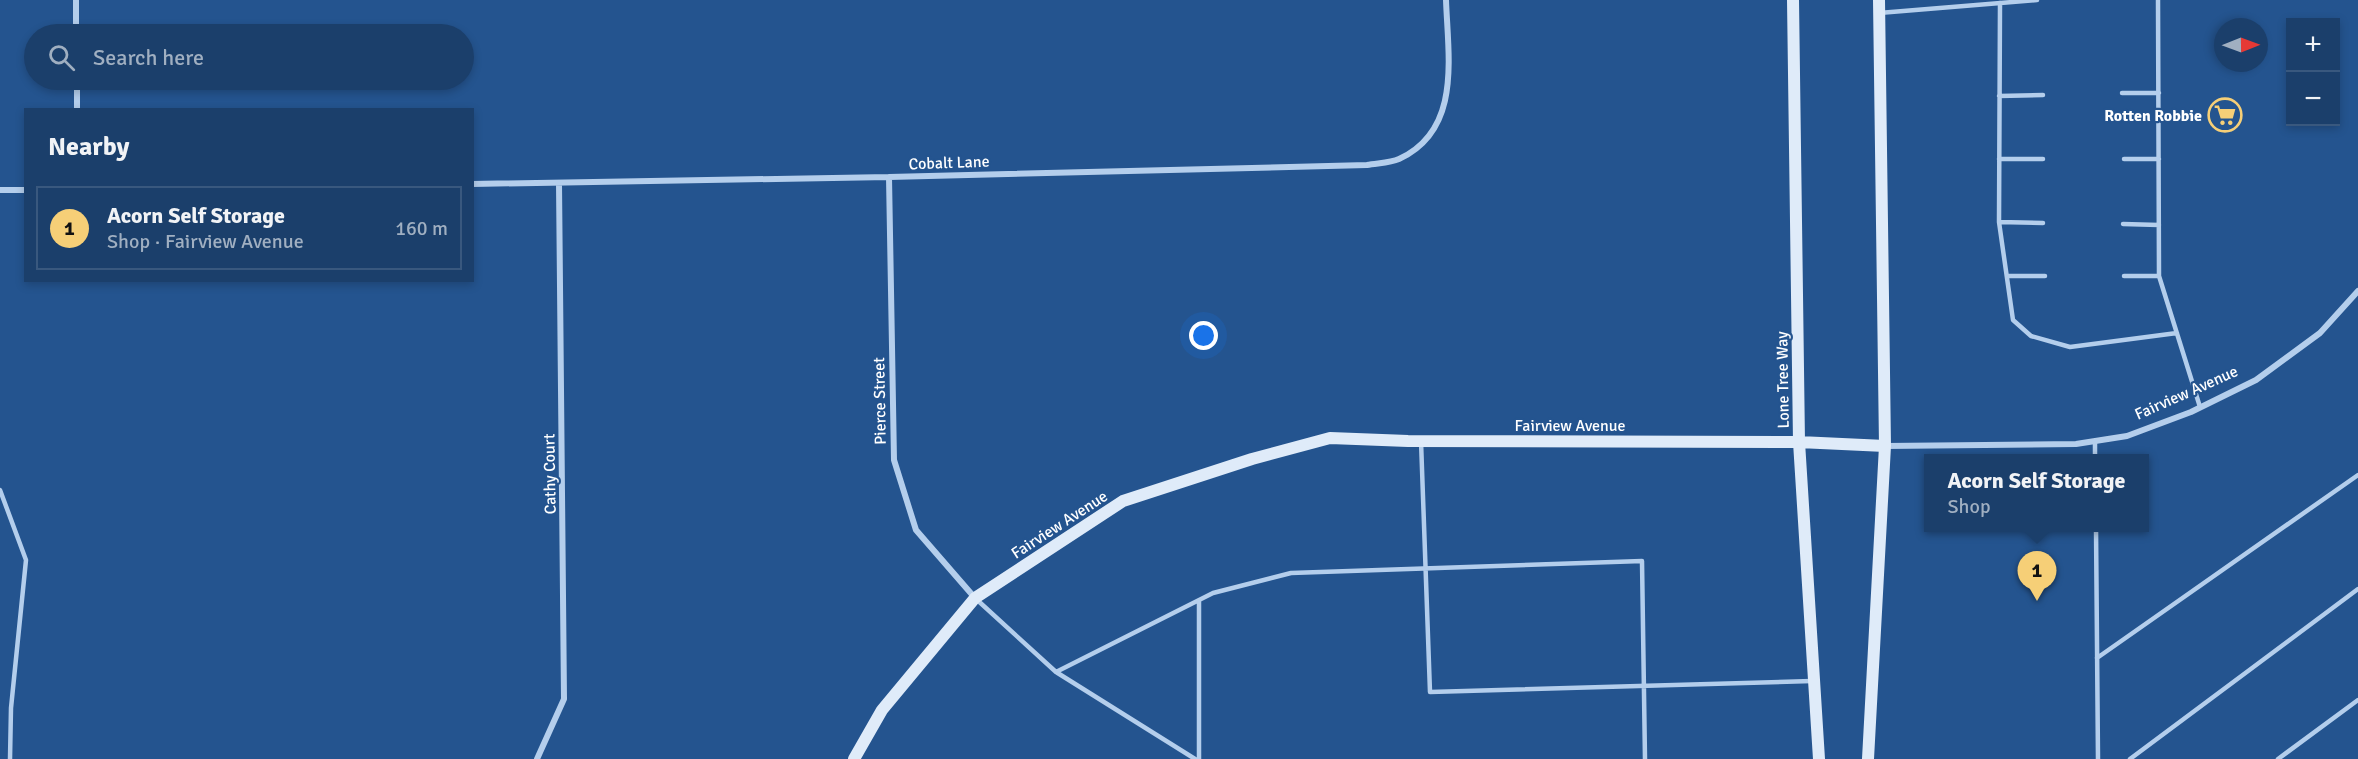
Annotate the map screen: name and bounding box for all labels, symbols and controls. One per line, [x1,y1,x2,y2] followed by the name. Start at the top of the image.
[2214,18,2268,72] north arrow
[2286,18,2340,126] map controls
[2286,18,2340,72] button: +
[24,24,474,90] search box
[45,41,78,74] icon: search
[93,44,204,71] text: Search here
[2286,72,2340,126] button: −
[2207,97,2243,133] supermarket icon: Rotten Robbie
[2104,106,2202,126] place label: Rotten Robbie
[48,131,129,163] text: Nearby
[908,152,990,174] street label: Cobalt Lane
[107,202,285,229] text: Acorn Self Storage
[64,216,75,241] text: 1
[395,216,448,241] text: 160 m
[107,229,304,254] text: Shop · Fairview Avenue
[1189,321,1218,350] your location
[1772,331,1794,429] street label: Lone Tree Way
[869,357,891,445] street label: Pierce Street
[2132,361,2241,425] street label: Fairview Avenue
[1514,416,1626,436] street label: Fairview Avenue
[539,433,561,515] street label: Cathy Court
[1924,454,2149,532] popup
[1948,467,2125,494] text: Acorn Self Storage
[1008,486,1112,563] street label: Fairview Avenue
[1948,494,1991,519] text: Shop
[2018,552,2056,601] pin: 1

